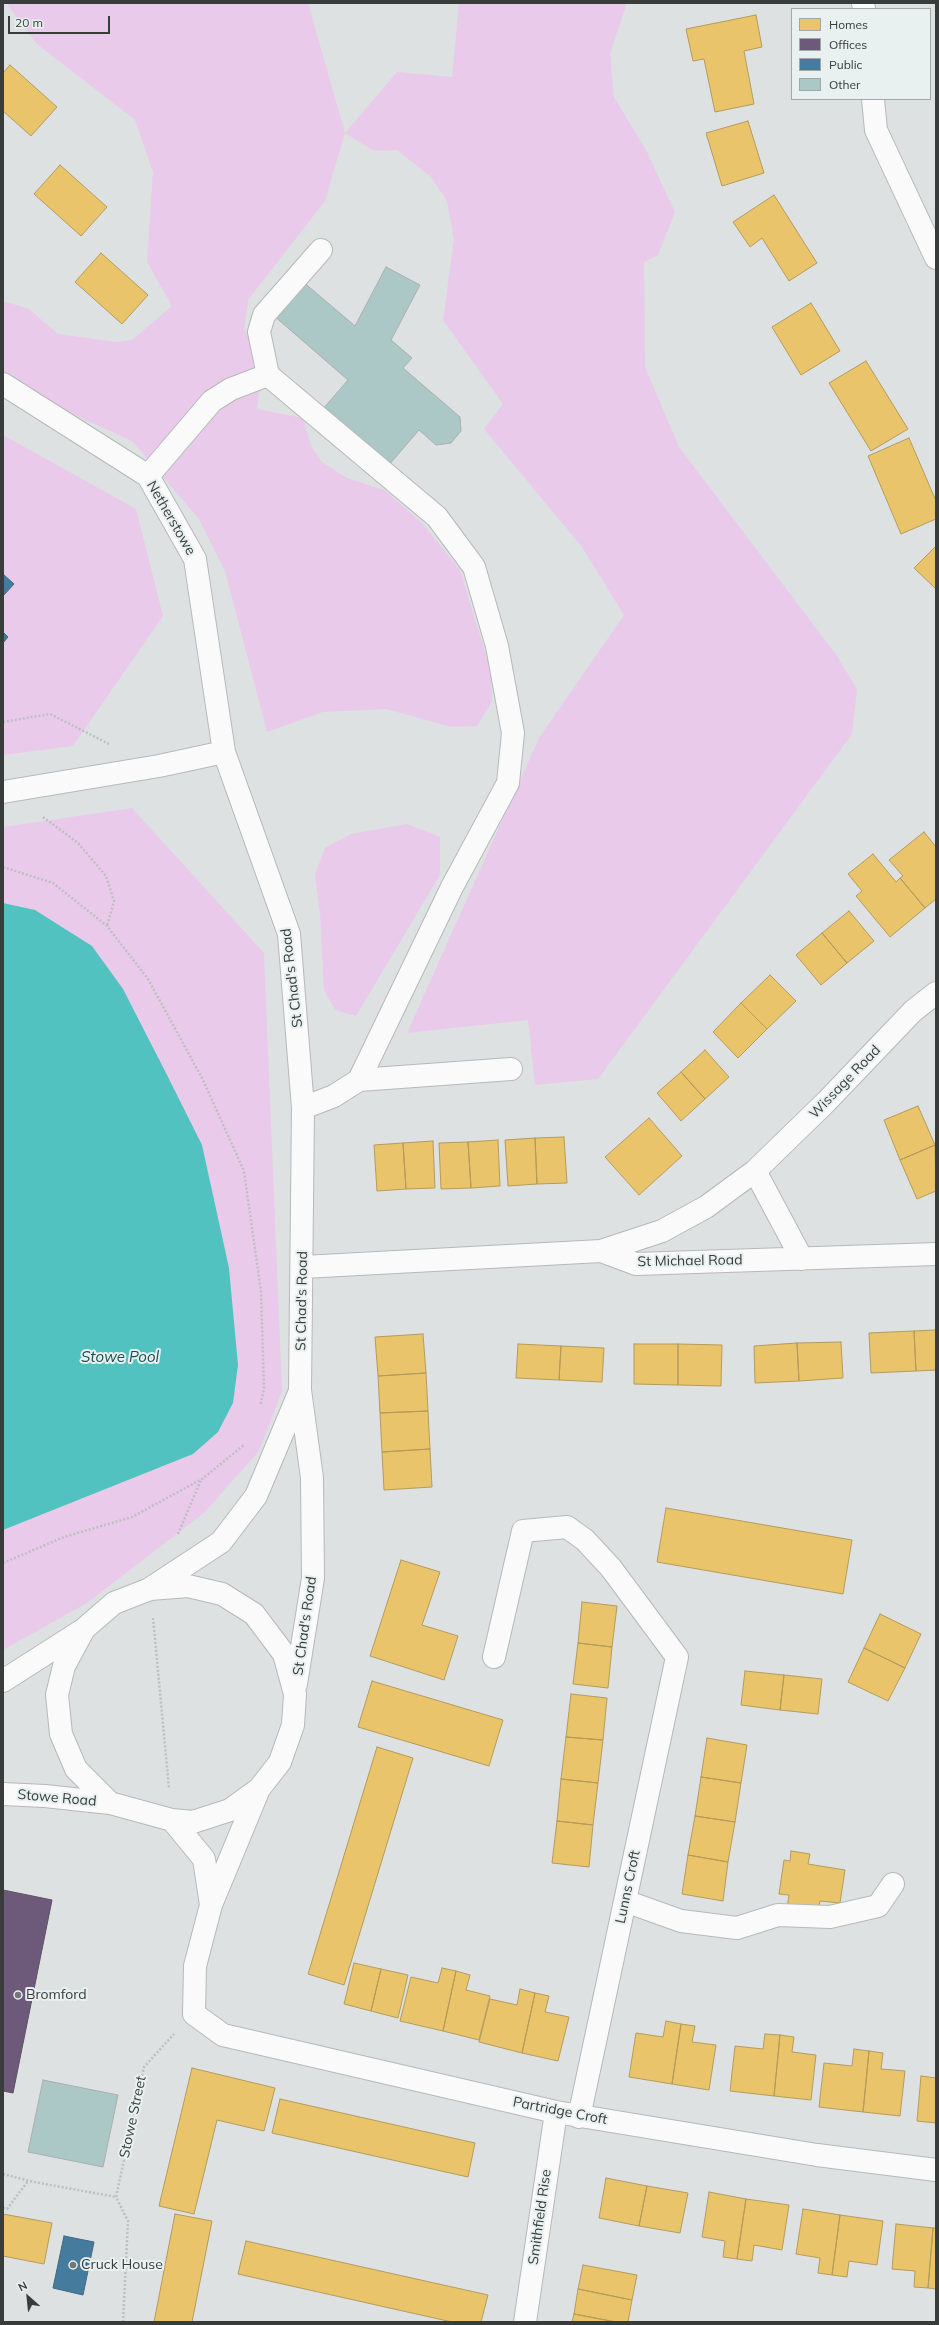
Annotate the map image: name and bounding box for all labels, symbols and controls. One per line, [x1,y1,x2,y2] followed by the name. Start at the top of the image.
[10,8,112,34] scale bar
[791,8,931,100] legend
[15,15,43,30] text: 20 m
[829,17,868,32] text: Homes
[829,37,867,52] text: Offices
[829,57,863,72] text: Public
[829,77,860,92] text: Other
[143,478,199,558] street label: Netherstowe
[278,927,306,1029] street label: St Chad's Road
[806,1042,884,1122] street label: Wissage Road
[293,1251,311,1351] street label: St Chad's Road
[637,1252,743,1270] street label: St Michael Road
[81,1348,159,1366] water label: Stowe Pool
[290,1575,320,1677] street label: St Chad's Road
[17,1786,97,1810] street label: Stowe Road
[612,1849,644,1925] street label: Lunns Croft
[26,1987,87,2003] place label: Bromford
[13,1990,23,2000] marker: Bromford
[116,2074,150,2160] street label: Stowe Street
[511,2094,609,2128] street label: Partridge Croft
[525,2168,555,2266] street label: Smithfield Rise
[81,2257,163,2273] place label: Cruck House
[68,2260,78,2270] marker: Cruck House
[8,2277,48,2317] north arrow
[16,2278,29,2294] text: N

